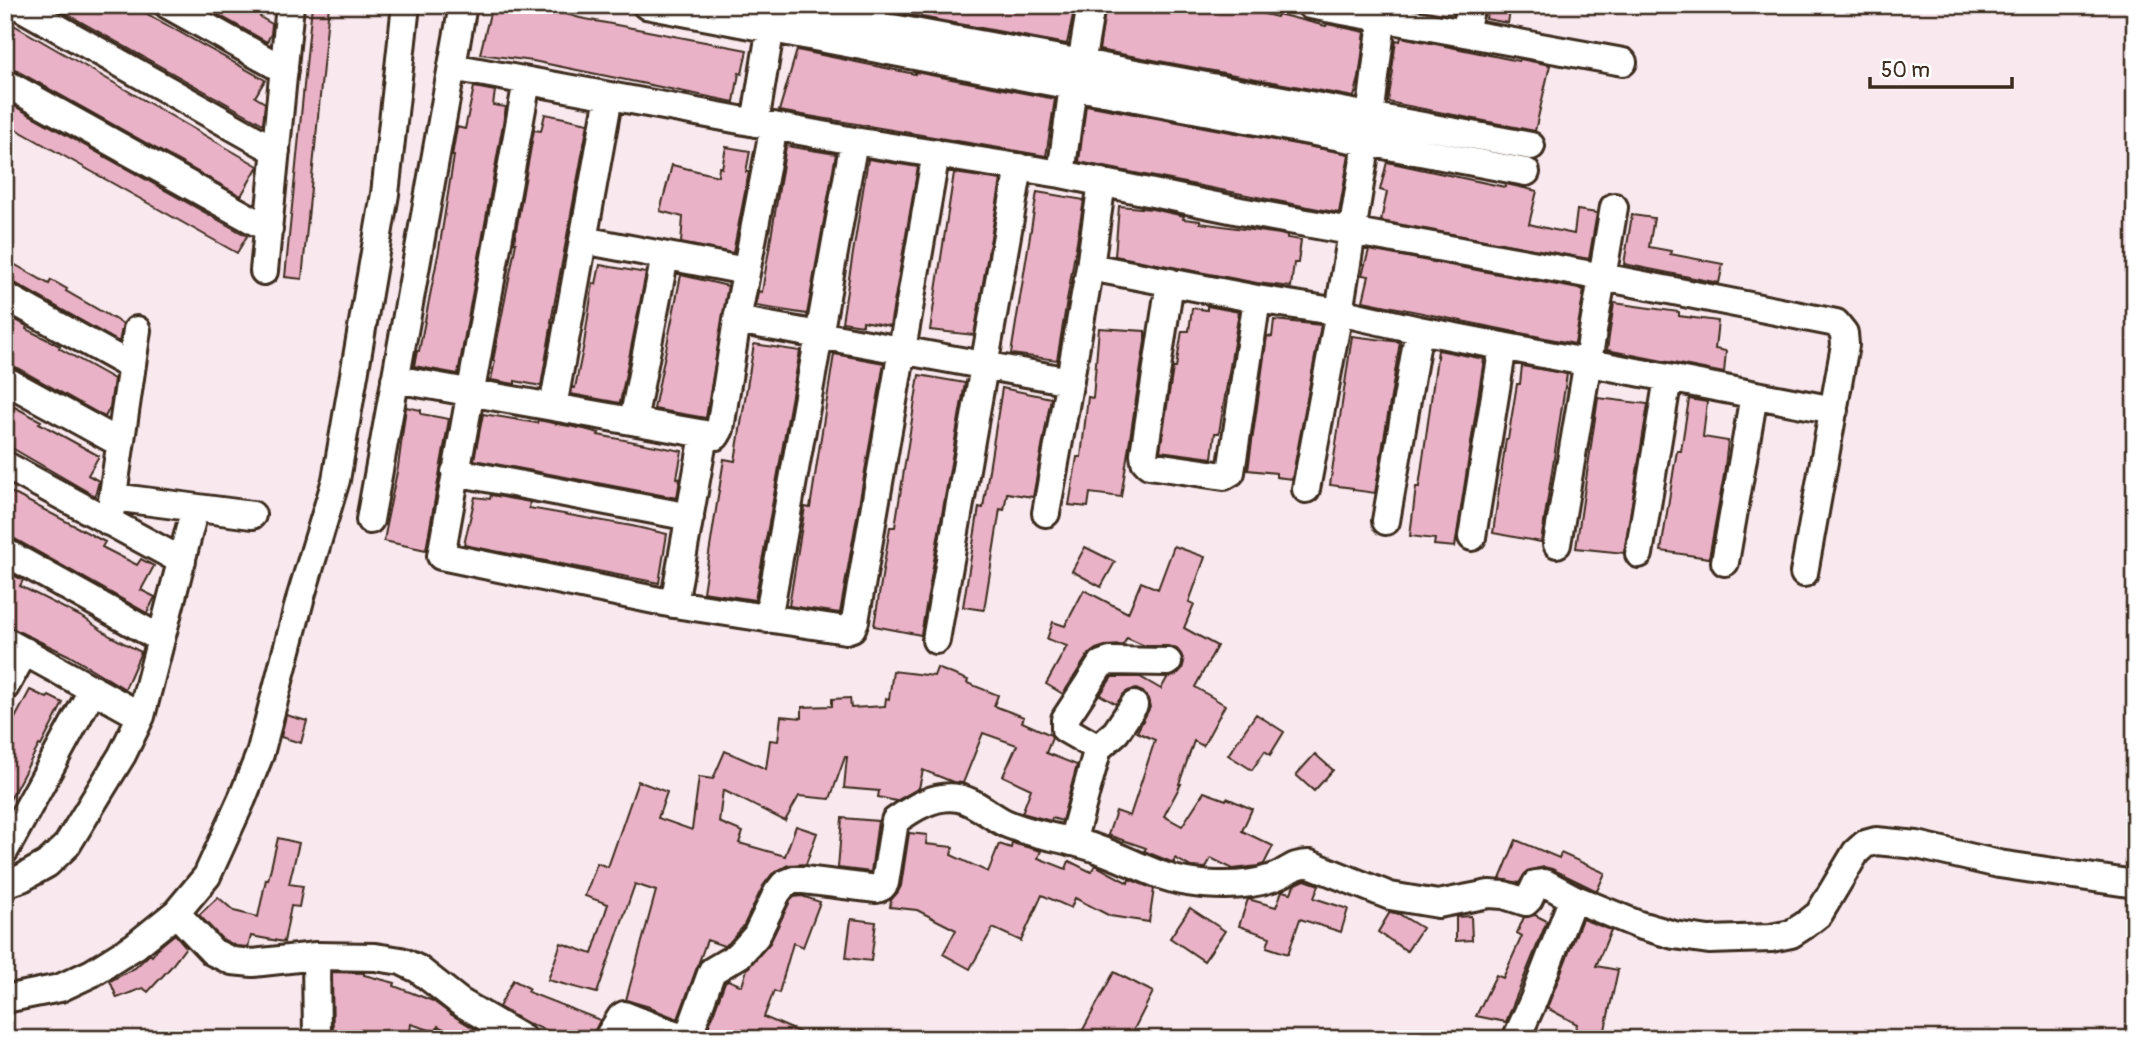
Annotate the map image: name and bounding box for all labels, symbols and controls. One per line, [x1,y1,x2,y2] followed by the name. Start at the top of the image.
[1870,46,2012,90] scale bar
[1881,57,1930,84] text: 50 m

